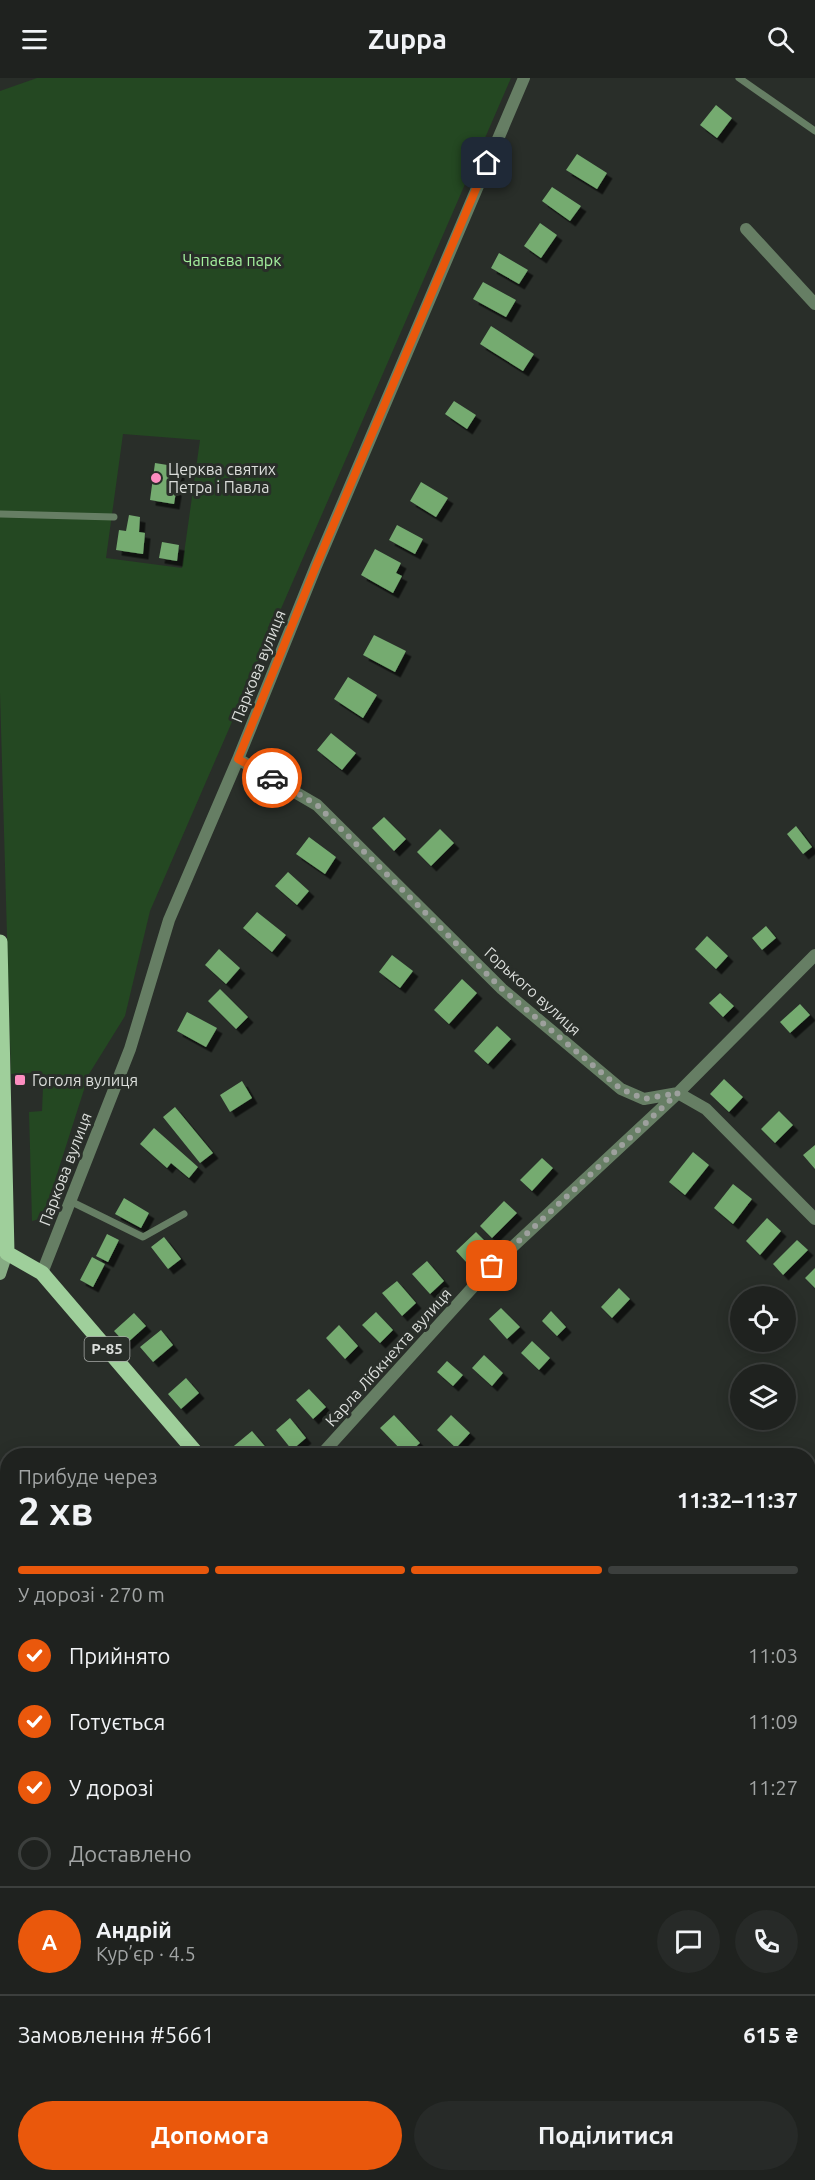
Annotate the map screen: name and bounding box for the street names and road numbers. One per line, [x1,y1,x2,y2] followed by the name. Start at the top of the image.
[227,607,289,725] street label: Паркова вулиця
[481,943,585,1039] street label: Горького вулиця
[35,1110,95,1228] street label: Паркова вулиця
[321,1284,455,1430] street label: Карла Лібкнехта вулиця
[84,1337,130,1361] road number: Р-85

